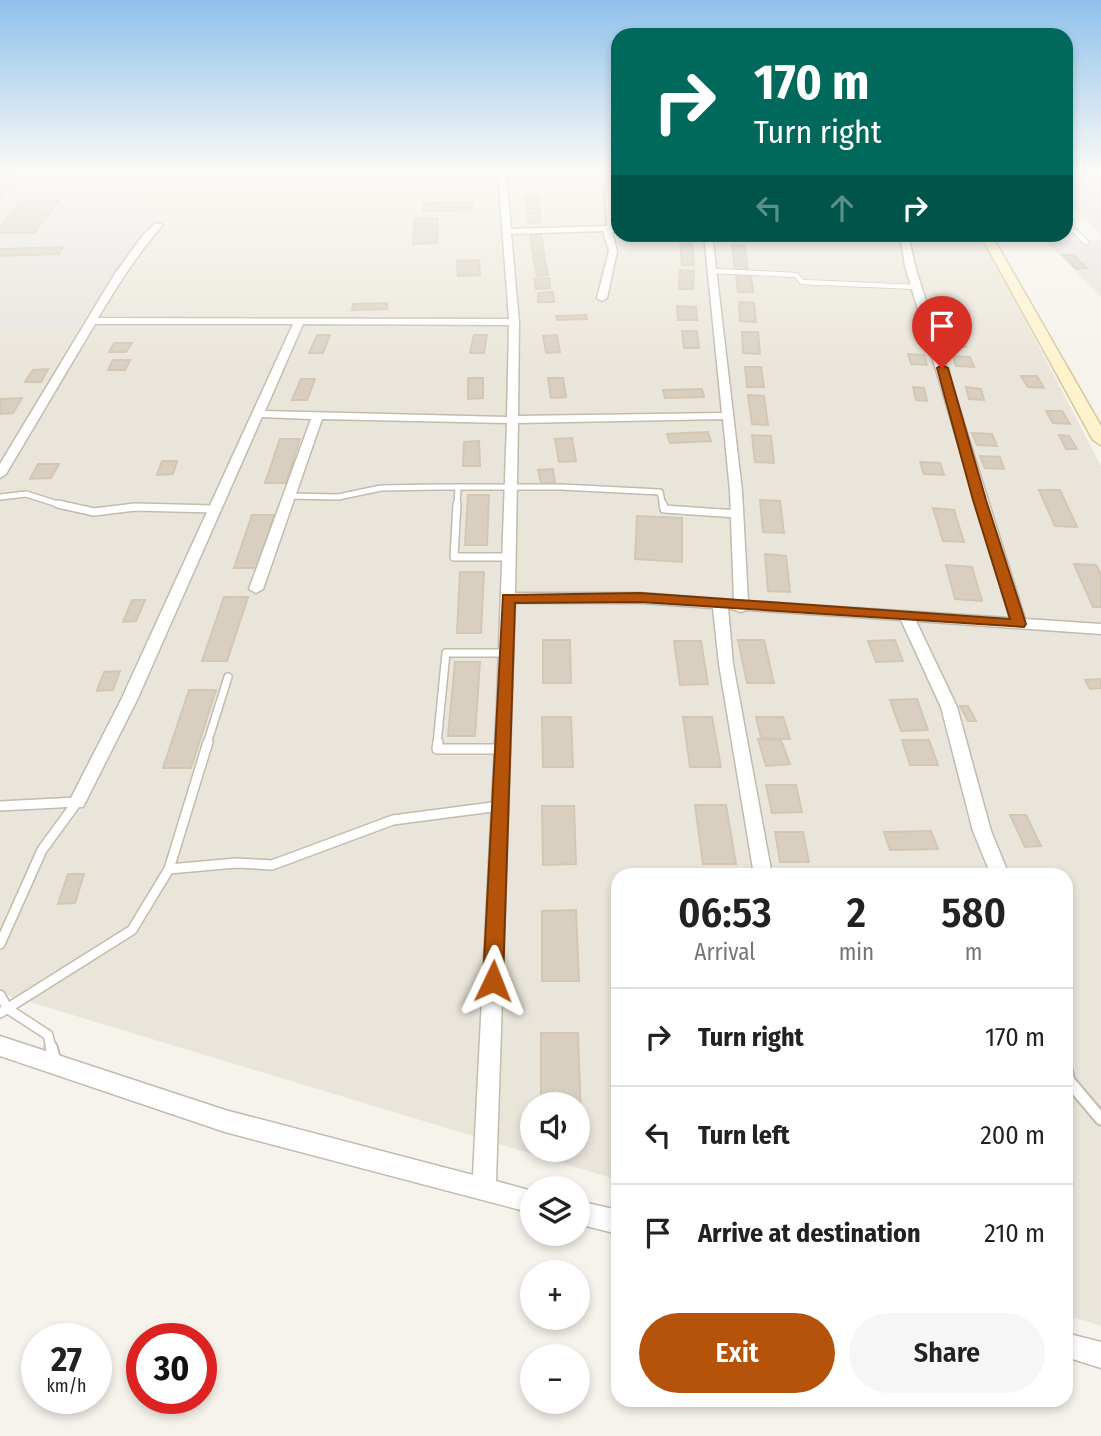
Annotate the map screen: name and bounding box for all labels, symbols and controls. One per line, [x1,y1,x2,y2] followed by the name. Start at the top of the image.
[754,53,870,112] text: 170 m
[639,56,730,147] icon: right
[754,113,881,151] text: Turn right
[750,189,788,227] icon: left
[823,189,861,227] icon: ahead
[896,189,934,227] icon: right
[912,296,972,368] pin
[923,307,961,345] icon: arrive
[678,888,772,938] text: 06:53
[847,888,866,938] text: 2
[941,888,1006,938] text: 580
[694,938,755,966] text: Arrival
[839,938,874,966] text: min
[965,938,982,966] text: m
[456,944,530,1018] position arrow
[639,1018,677,1056] icon: right
[698,1022,804,1053] text: Turn right
[985,1022,1045,1053] text: 170 m
[520,1092,590,1414] map controls
[520,1092,590,1162] button: sound
[639,1116,677,1154] icon: left
[698,1120,790,1151] text: Turn left
[980,1120,1045,1151] text: 200 m
[520,1176,590,1246] button: layers
[639,1214,677,1252] icon: arrive
[698,1218,921,1249] text: Arrive at destination
[984,1218,1045,1249] text: 210 m
[520,1260,590,1330] button: +
[639,1313,835,1393] button: Exit
[849,1313,1045,1393] button: Share
[126,1323,217,1414] speed limit sign: 30
[51,1338,82,1380] text: 27
[520,1344,590,1414] button: −
[46,1375,87,1397] text: km/h

